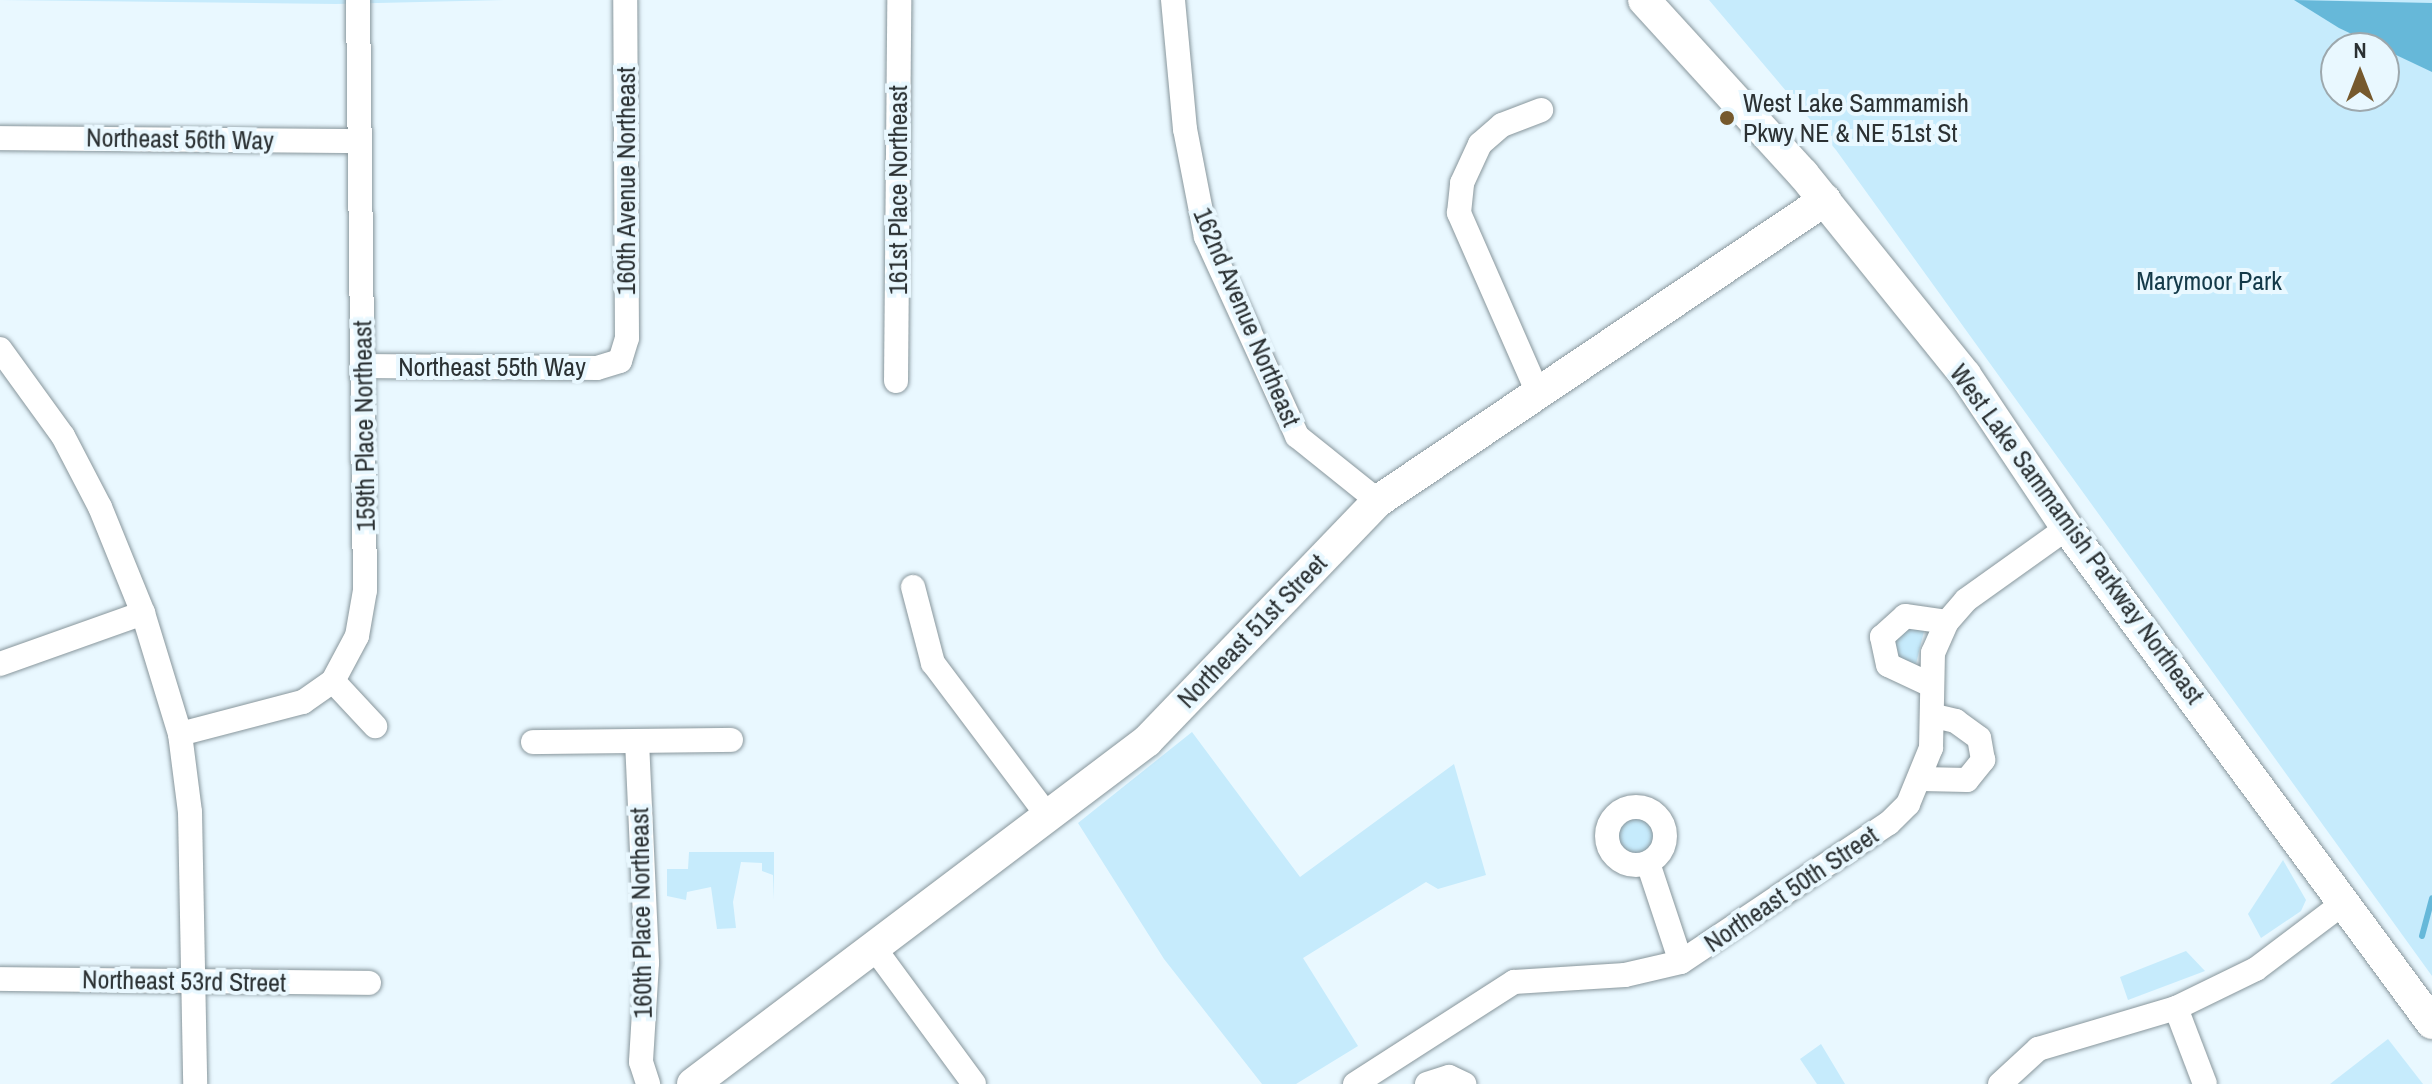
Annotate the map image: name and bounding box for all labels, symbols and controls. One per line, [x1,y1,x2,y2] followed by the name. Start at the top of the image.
[2320,32,2400,112] north arrow
[2353,35,2367,65] text: N
[610,66,642,296] street label: 160th Avenue Northeast
[882,85,914,295] street label: 161st Place Northeast
[1743,87,1969,148] place label: West Lake Sammamish Pkwy NE & NE 51st St
[1718,109,1736,127] marker: West Lake Sammamish Pkwy NE & NE 51st St
[86,122,274,156] street label: Northeast 56th Way
[1187,203,1307,431] street label: 162nd Avenue Northeast
[2136,265,2282,297] park label: Marymoor Park
[347,320,381,532] street label: 159th Place Northeast
[398,351,586,383] street label: Northeast 55th Way
[1943,358,2211,710] street label: West Lake Sammamish Parkway Northeast
[1171,548,1333,714] street label: Northeast 51st Street
[624,807,658,1019] street label: 160th Place Northeast
[1698,819,1884,959] street label: Northeast 50th Street
[82,964,286,998] street label: Northeast 53rd Street

